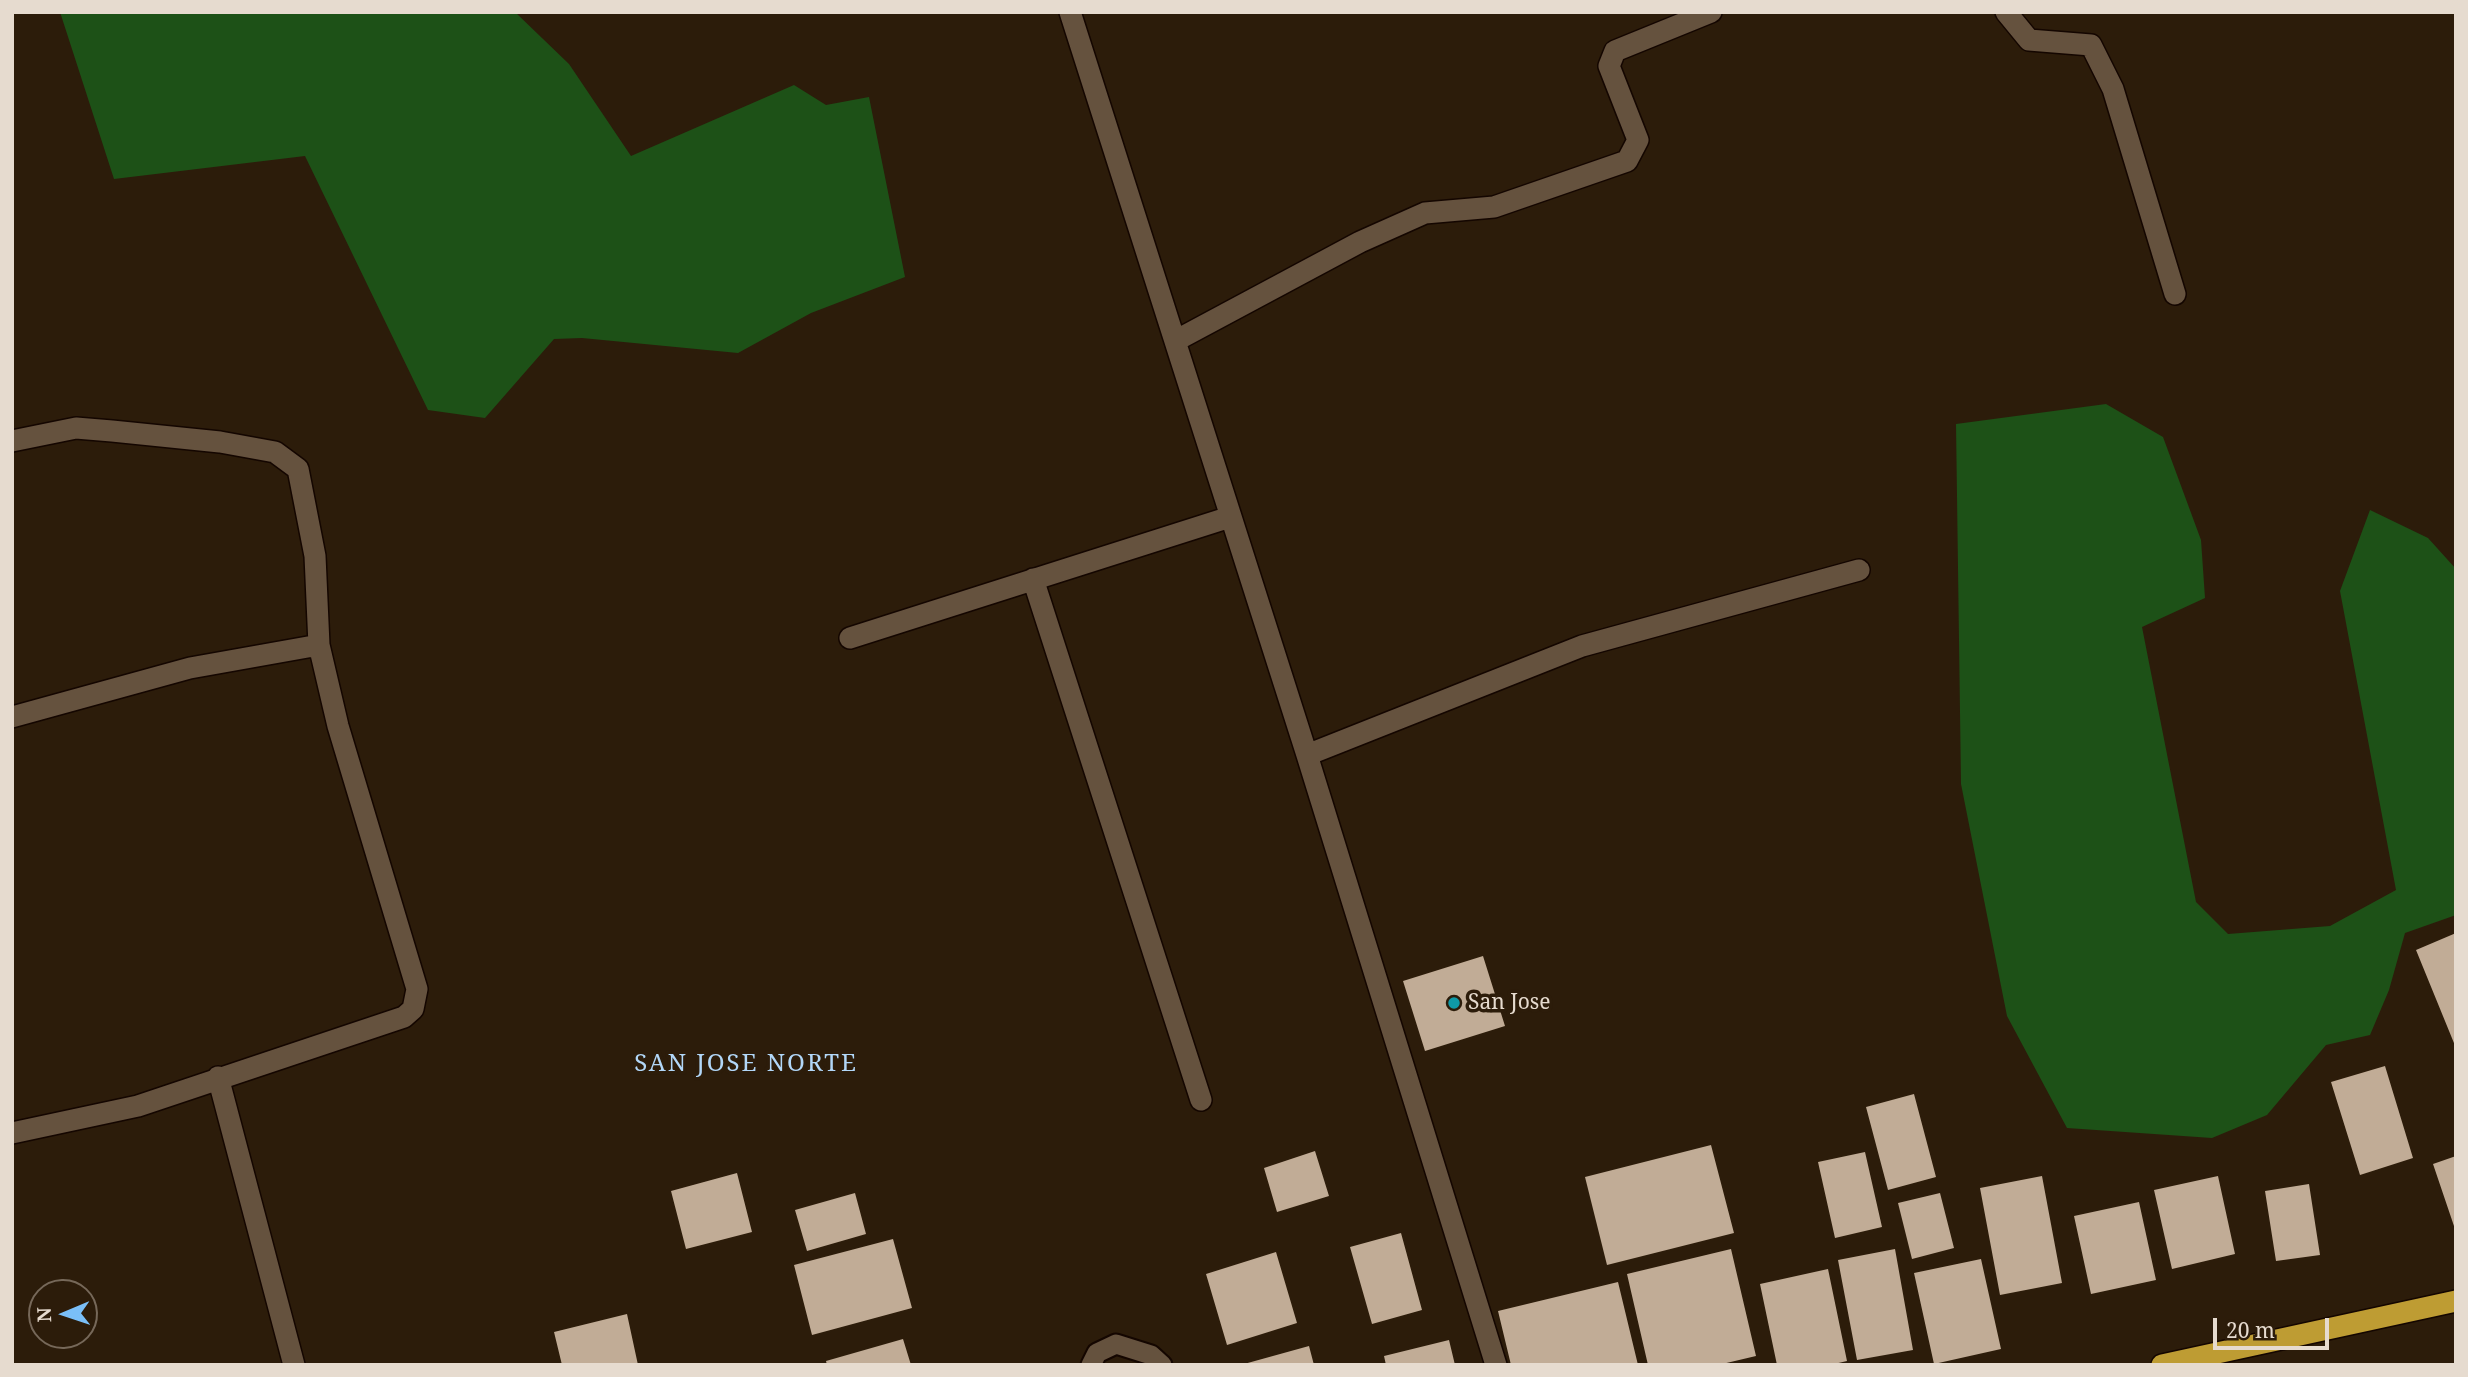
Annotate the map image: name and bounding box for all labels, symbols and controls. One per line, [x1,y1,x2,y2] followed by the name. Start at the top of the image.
[1468,990,1551,1016] place label: San Jose
[1446,995,1462,1011] marker: San Jose
[636,1050,856,1078] district label: SAN JOSE NORTE
[28,1279,98,1349] north arrow
[2216,1304,2332,1348] scale bar
[31,1307,57,1323] text: N
[2226,1316,2275,1344] text: 20 m

